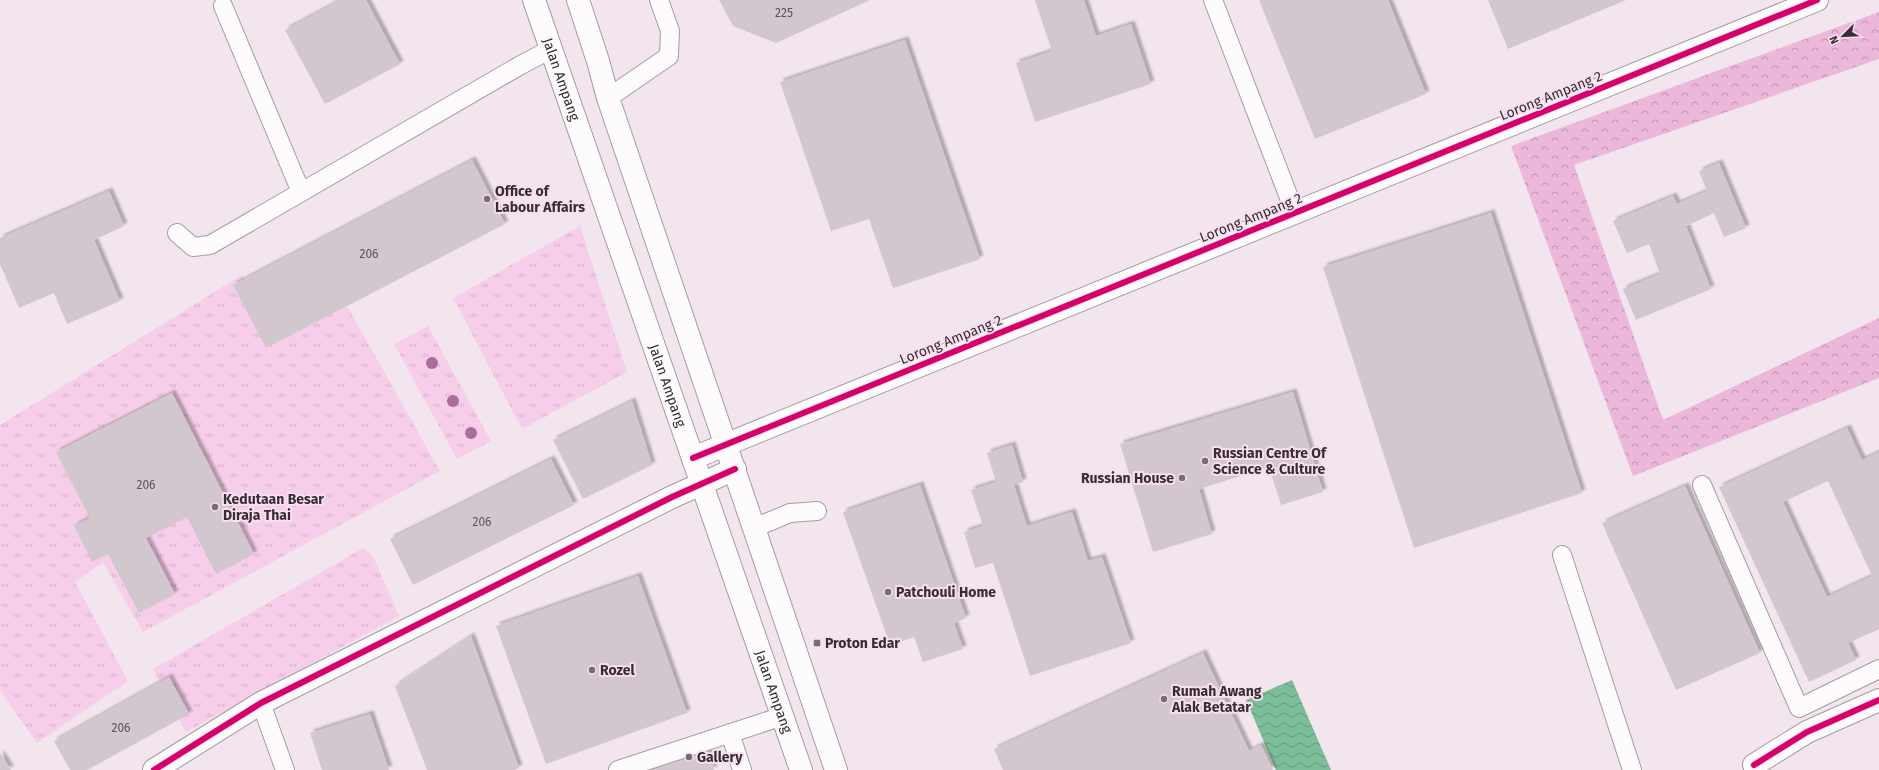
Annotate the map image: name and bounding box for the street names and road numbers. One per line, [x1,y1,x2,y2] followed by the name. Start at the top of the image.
[539,36,584,124] street label: Jalan Ampang
[1497,68,1605,124] street label: Lorong Ampang 2
[1197,190,1305,246] street label: Lorong Ampang 2
[897,312,1005,368] street label: Lorong Ampang 2
[645,342,690,430] street label: Jalan Ampang
[752,648,796,736] street label: Jalan Ampang

